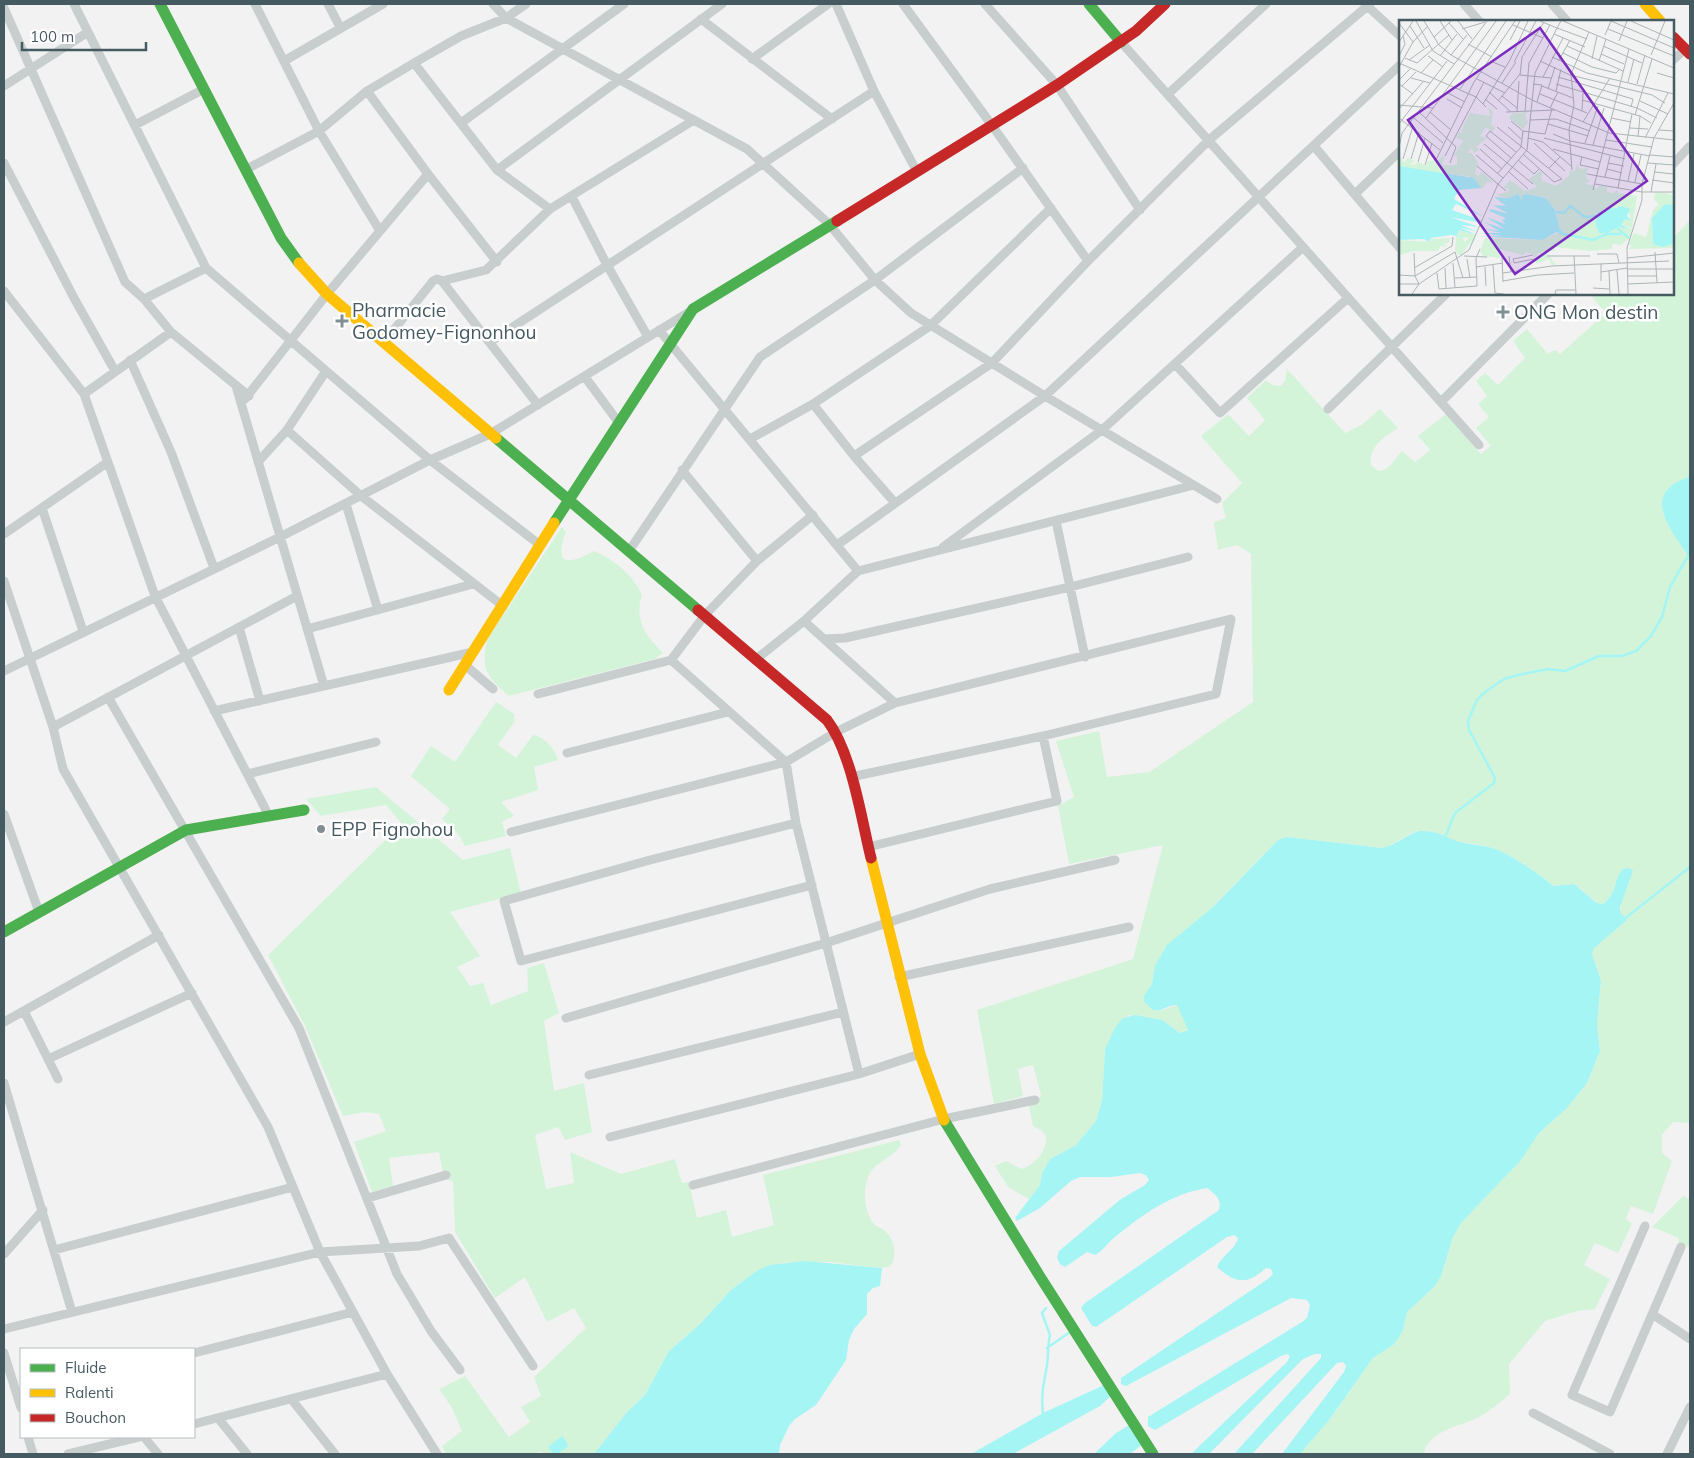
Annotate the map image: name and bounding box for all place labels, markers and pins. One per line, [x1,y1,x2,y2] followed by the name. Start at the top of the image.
[352,298,536,344] place label: Pharmacie Godomey-Fignonhou
[1514,300,1658,324] place label: ONG Mon destin
[1496,305,1510,319] marker: ONG Mon destin
[336,315,348,327] marker: Pharmacie Godomey-Fignonhou
[331,817,453,841] place label: EPP Fignohou
[315,823,327,835] marker: EPP Fignohou

